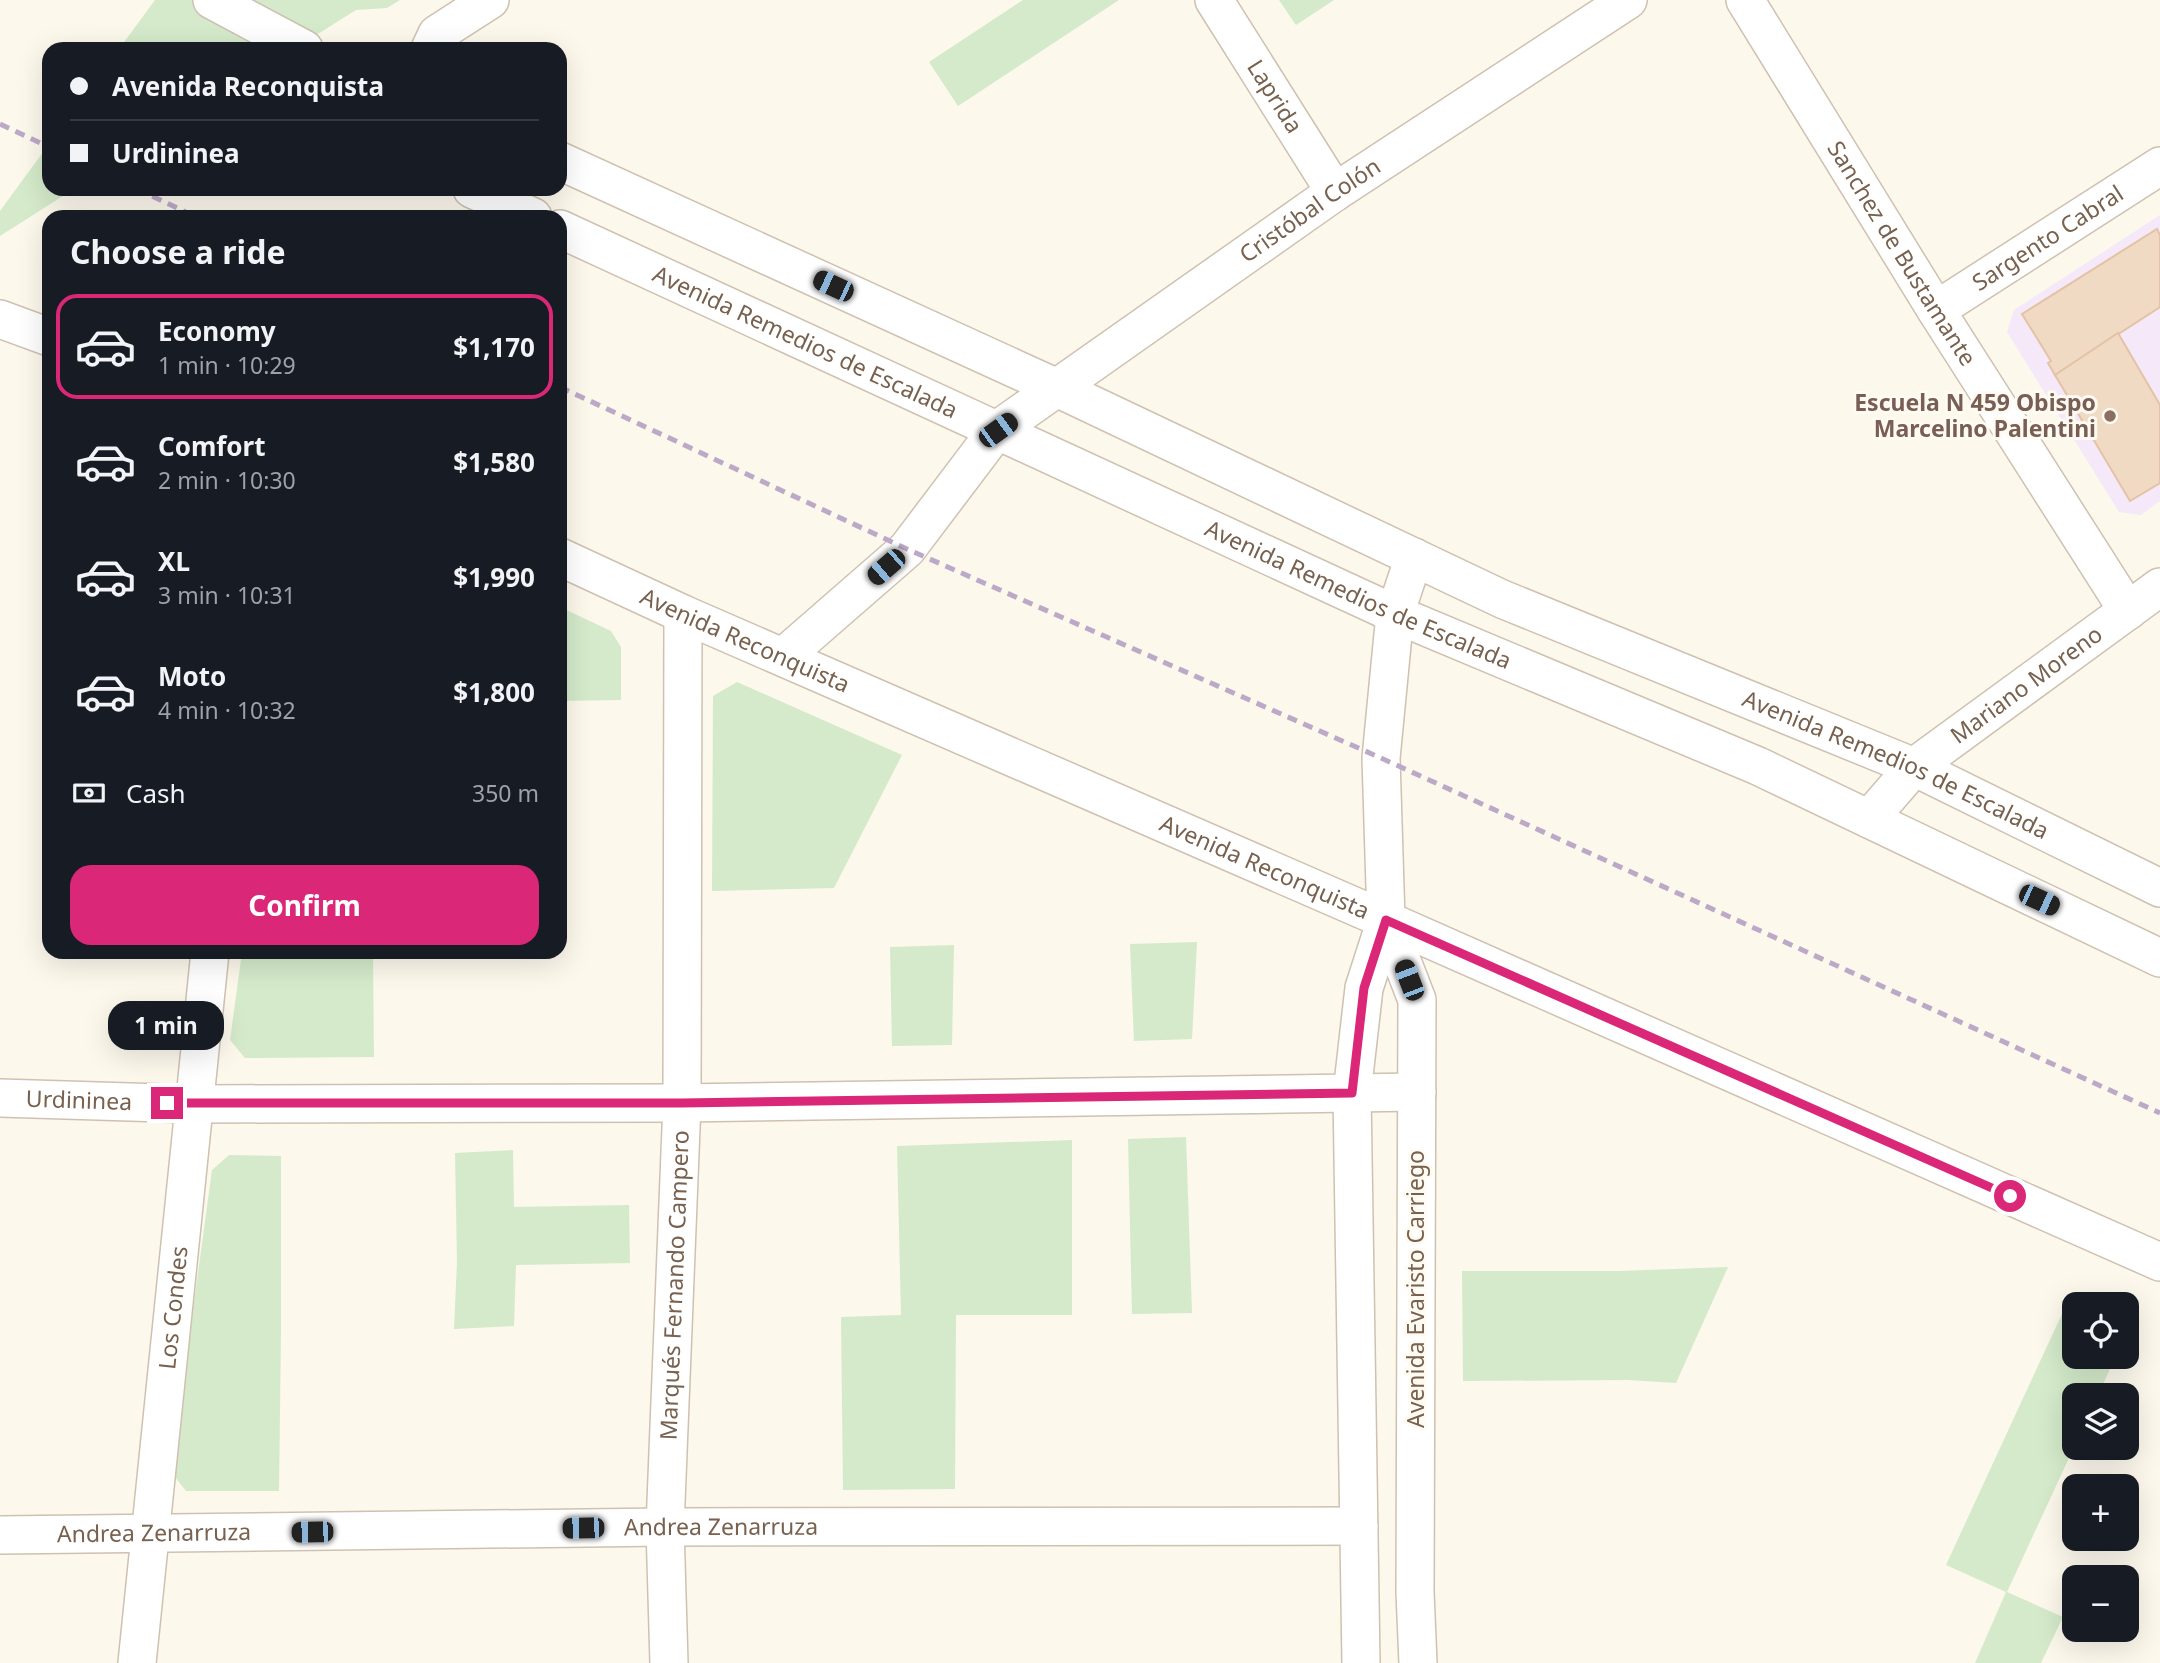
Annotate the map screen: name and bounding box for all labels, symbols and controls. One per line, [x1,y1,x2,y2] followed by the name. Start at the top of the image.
[1240,53,1311,139] street label: Laprida
[112,68,384,104] text: Avenida Reconquista
[112,135,240,171] text: Urdininea
[1821,135,1984,372] street label: Sanchez de Bustamante
[1232,150,1386,270] street label: Cristóbal Colón
[1966,177,2129,298] street label: Sargento Cabral
[70,230,286,273] text: Choose a ride
[648,257,963,425] street label: Avenida Remedios de Escalada
[810,268,857,304] car
[158,313,276,349] text: Economy
[74,315,137,378] icon: car
[453,329,535,365] text: $1,170
[158,349,296,381] text: 1 min · 10:29
[1854,386,2096,444] place label: Escuela N 459 Obispo Marcelino Palentini
[2102,408,2118,424] marker: Escuela N 459 Obispo Marcelino Palentini
[975,409,1022,451] car
[158,428,266,464] text: Comfort
[74,430,137,493] icon: car
[453,444,535,480] text: $1,580
[158,464,296,496] text: 2 min · 10:30
[1200,512,1517,676] street label: Avenida Remedios de Escalada
[158,543,190,579] text: XL
[74,545,137,608] icon: car
[864,545,909,589] car
[453,559,535,595] text: $1,990
[158,579,296,611] text: 3 min · 10:31
[636,579,855,700] street label: Avenida Reconquista
[1943,618,2108,750] street label: Mariano Moreno
[158,658,226,694] text: Moto
[74,660,137,723] icon: car
[453,674,535,710] text: $1,800
[1738,682,2055,846] street label: Avenida Remedios de Escalada
[158,694,296,726] text: 4 min · 10:32
[70,774,108,812] icon: cash
[126,775,186,811] text: Cash
[472,777,539,809] text: 350 m
[1155,807,1375,926] street label: Avenida Reconquista
[70,865,539,945] button: Confirm
[2016,882,2063,918] car
[1392,957,1427,1003] car
[109,1002,225,1050] callout: 1 min
[134,1009,198,1041] text: 1 min
[25,1082,133,1117] street label: Urdininea
[151,1087,183,1119] route end
[651,1130,696,1441] street label: Marqués Fernando Campero
[1399,1150,1431,1428] street label: Avenida Evaristo Carriego
[1994,1180,2026,1212] route start
[150,1245,195,1371] street label: Los Condes
[2062,1292,2139,1642] map controls
[2062,1292,2139,1369] button: locate
[2062,1383,2139,1460] button: layers
[2062,1474,2139,1551] button: +
[624,1510,818,1542] street label: Andrea Zenarruza
[57,1515,251,1549] street label: Andrea Zenarruza
[562,1517,605,1539] car
[291,1521,334,1543] car
[2062,1565,2139,1642] button: −

